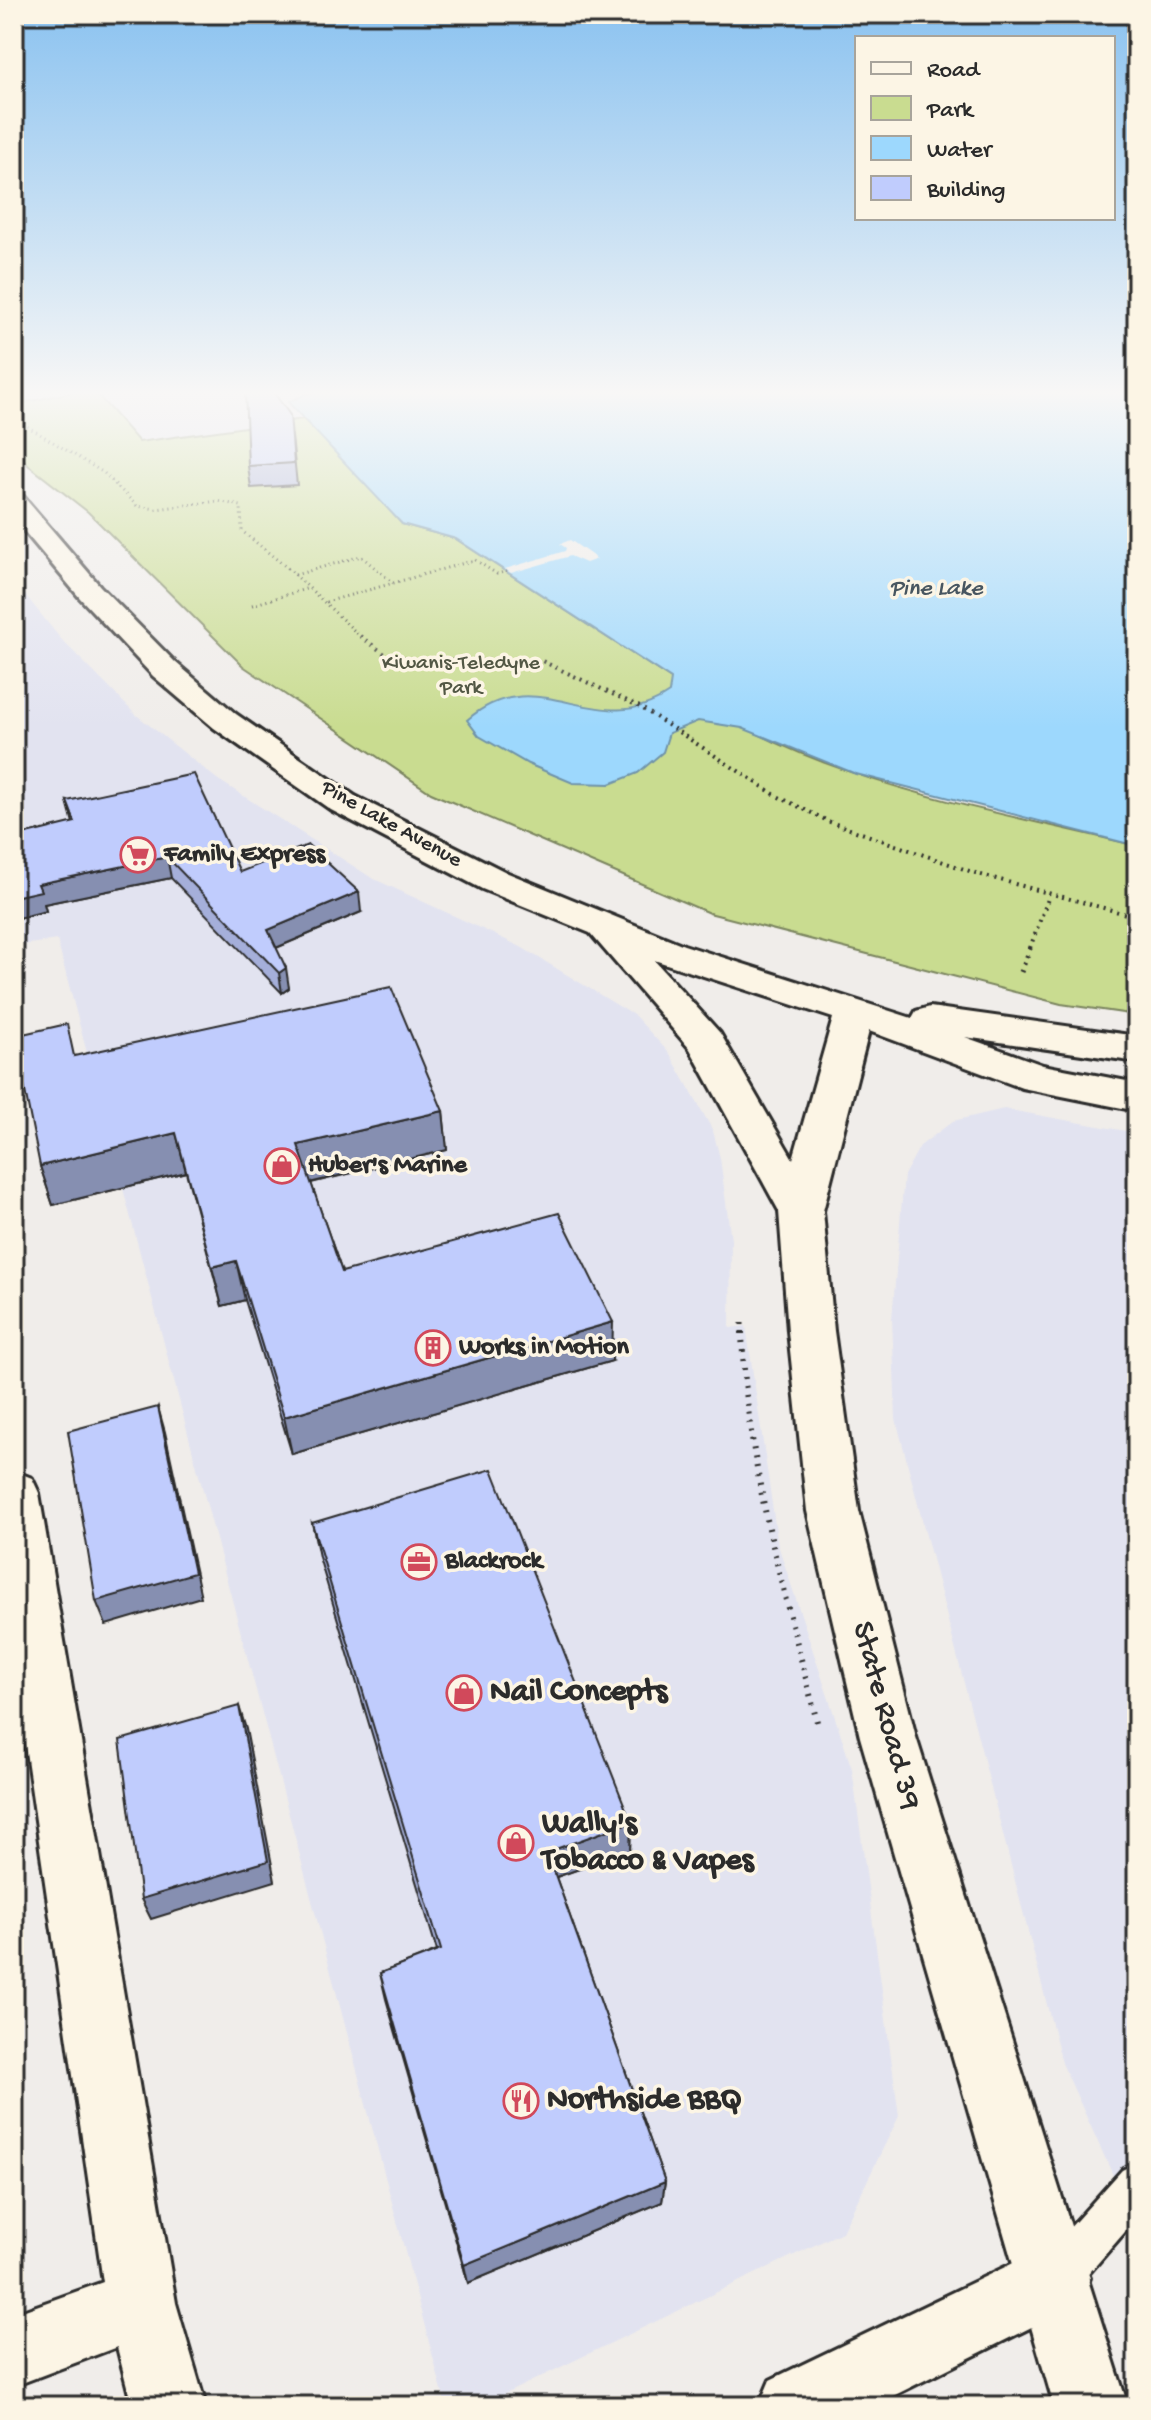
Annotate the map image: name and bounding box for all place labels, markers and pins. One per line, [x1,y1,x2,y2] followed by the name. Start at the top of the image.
[119,836,157,874] supermarket icon: Family Express
[163,840,326,871] place label: Family Express
[263,1147,301,1185] shop icon: Huber's Marine
[308,1151,468,1182] place label: Huber's Marine
[414,1329,452,1367] building icon: Works in Motion
[458,1333,630,1364] place label: Works in Motion
[400,1543,438,1581] office icon: Blackrock
[444,1547,545,1578] place label: Blackrock
[445,1674,483,1712] shop icon: Nail Concepts
[490,1674,670,1712] place label: Nail Concepts
[539,1806,756,1881] place label: Wally's Tobacco & Vapes
[497,1824,535,1862] shop icon: Wally's Tobacco & Vapes
[502,2082,540,2120] restaurant icon: Northside BBQ
[547,2082,742,2120] place label: Northside BBQ

